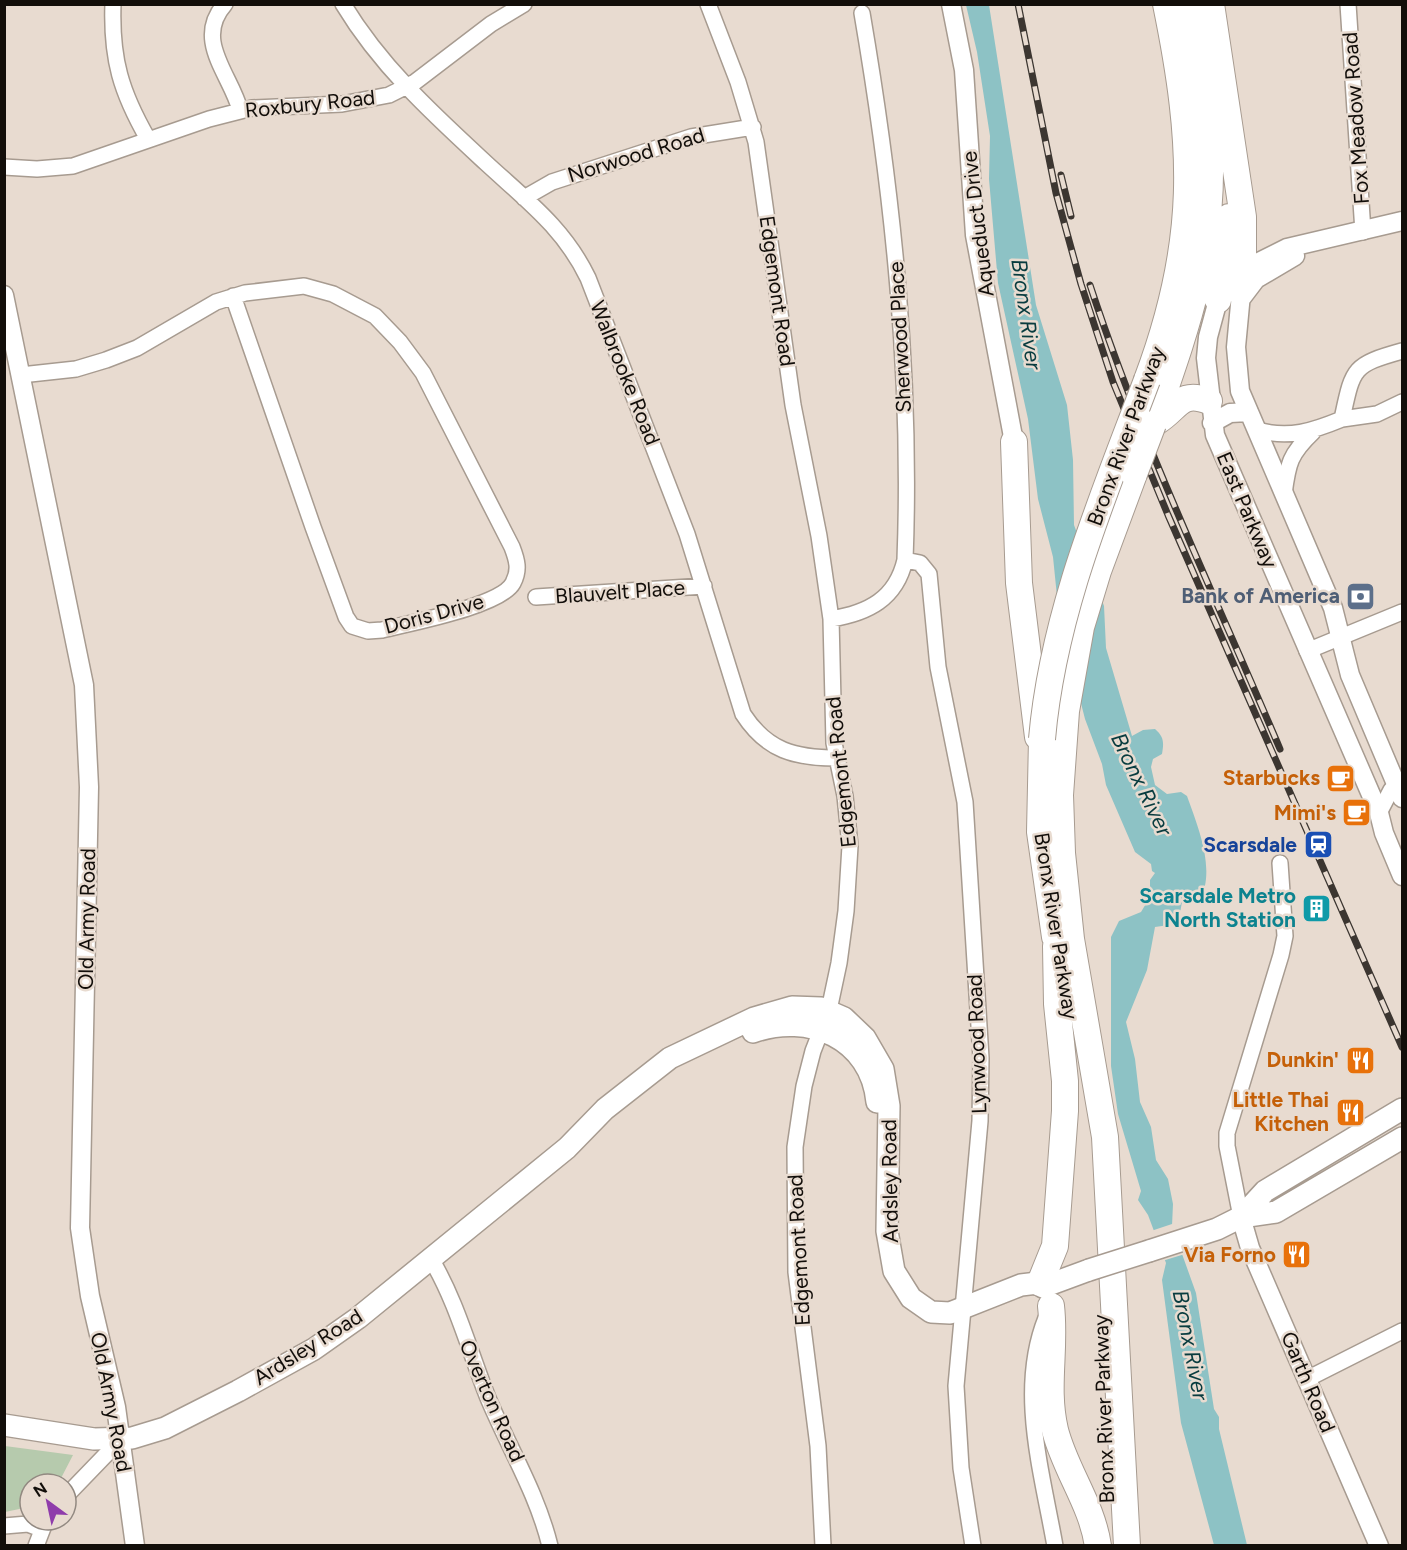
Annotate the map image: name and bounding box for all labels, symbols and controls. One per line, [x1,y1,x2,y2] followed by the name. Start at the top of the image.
[1337,31,1374,205] street label: Fox Meadow Road
[244,84,376,123] street label: Roxbury Road
[564,122,707,187] street label: Norwood Road
[956,150,999,298] street label: Aqueduct Drive
[755,214,800,368] street label: Edgemont Road
[1005,257,1048,373] water label: Bronx River
[883,261,916,413] street label: Sherwood Place
[585,297,666,449] street label: Walbrooke Road
[1081,343,1170,529] street label: Bronx River Parkway
[1212,448,1283,572] street label: East Parkway
[554,574,686,609] street label: Blauvelt Place
[1345,580,1377,612] bank icon: Bank of America
[1181,583,1340,608] place label: Bank of America
[381,588,486,639] street label: Doris Drive
[820,695,861,849] street label: Edgemont Road
[1105,728,1179,842] water label: Bronx River
[1325,762,1357,794] cafe icon: Starbucks
[1223,765,1320,790] place label: Starbucks
[1341,797,1373,829] cafe icon: Mimi's
[1274,800,1336,825] place label: Mimi's
[1302,829,1334,861] station icon: Scarsdale
[1029,831,1084,1021] street label: Bronx River Parkway
[1203,832,1297,857] place label: Scarsdale
[73,848,100,990] street label: Old Army Road
[1139,883,1296,932] place label: Scarsdale Metro North Station
[1301,892,1333,924] building icon: Scarsdale Metro North Station
[962,974,991,1114] street label: Lynwood Road
[1344,1044,1376,1076] restaurant icon: Dunkin'
[1267,1047,1339,1072] place label: Dunkin'
[1233,1087,1329,1136] place label: Little Thai Kitchen
[1334,1096,1366,1128] restaurant icon: Little Thai Kitchen
[876,1119,903,1243] street label: Ardsley Road
[782,1174,815,1326] street label: Edgemont Road
[1281,1239,1313,1271] restaurant icon: Via Forno
[1183,1242,1276,1267] place label: Via Forno
[1167,1288,1215,1404] water label: Bronx River
[249,1303,367,1390] street label: Ardsley Road
[1088,1314,1119,1504] street label: Bronx River Parkway
[1276,1328,1341,1436] street label: Garth Road
[86,1330,137,1474] street label: Old Army Road
[454,1336,530,1466] street label: Overton Road
[18,1472,78,1532] north arrow
[30,1479,50,1501] text: N

